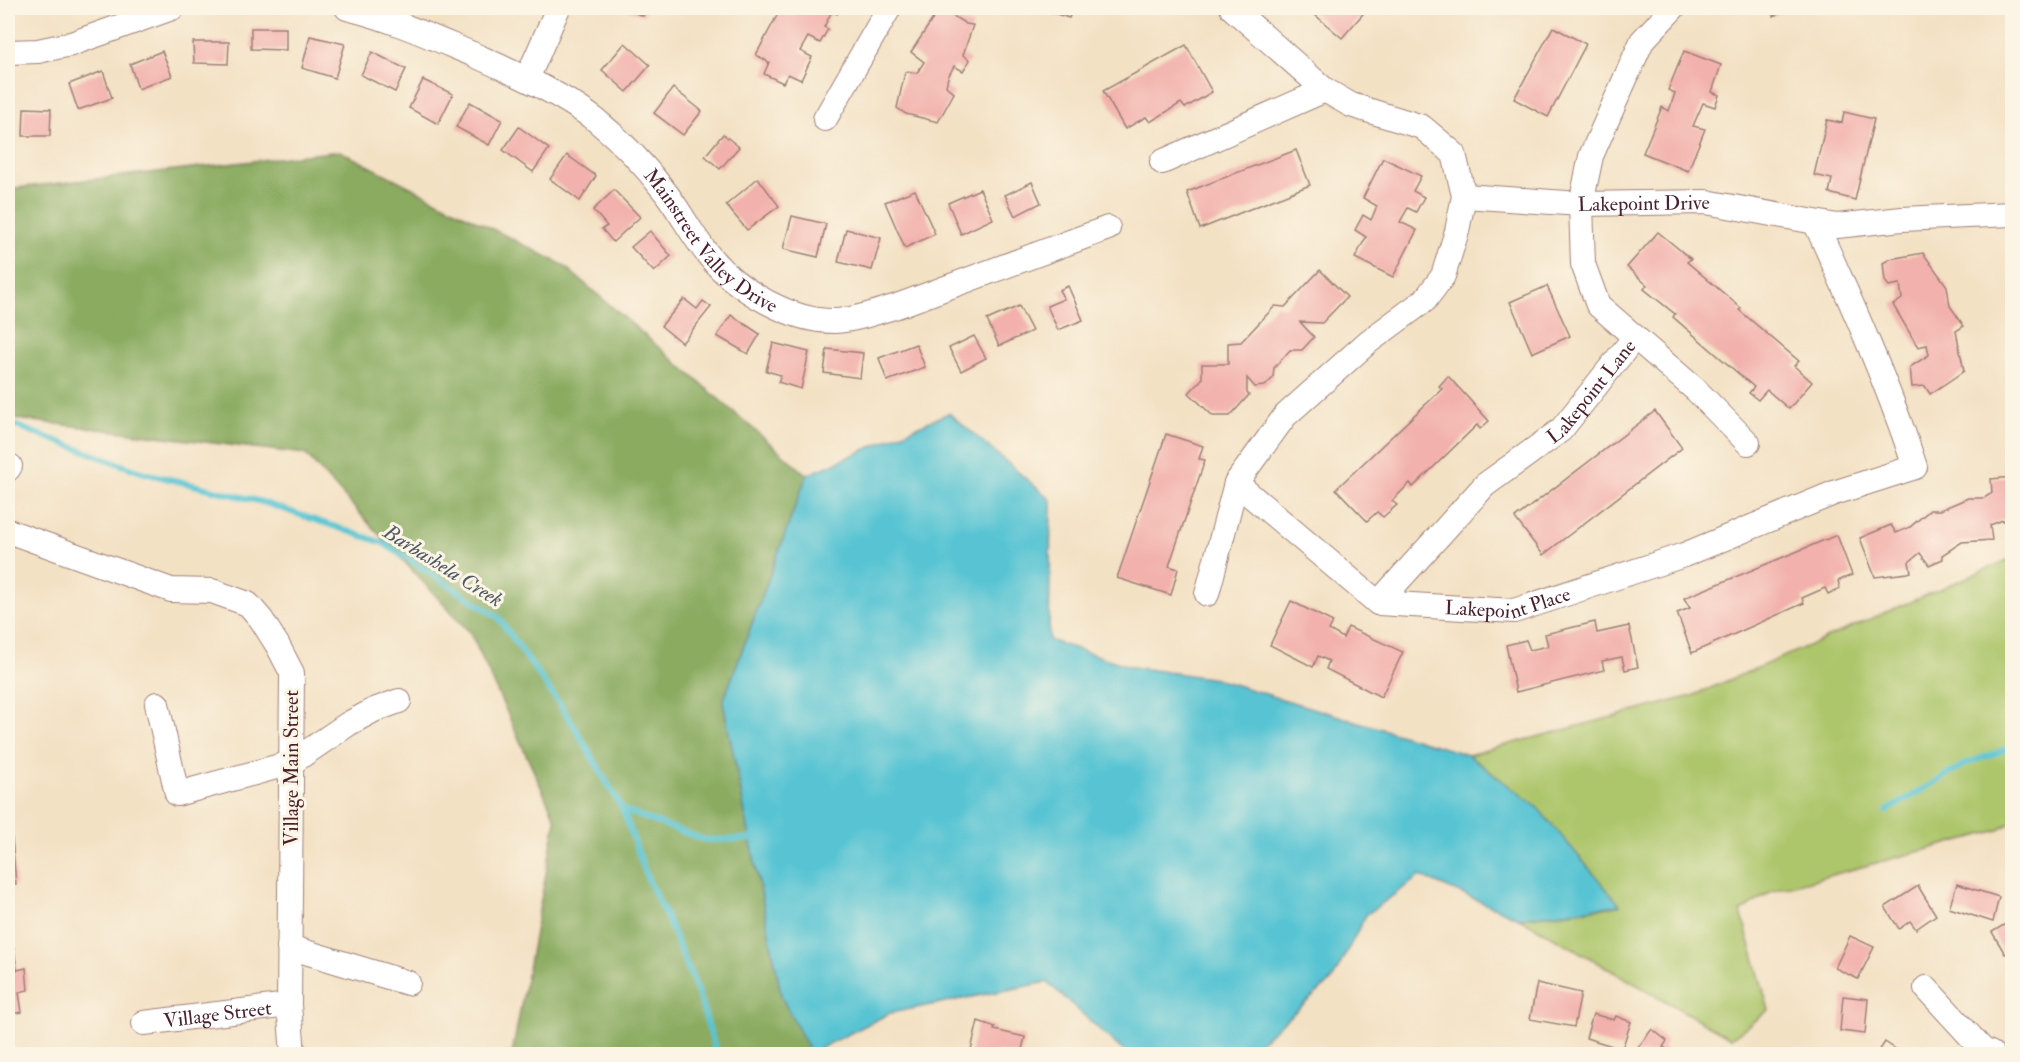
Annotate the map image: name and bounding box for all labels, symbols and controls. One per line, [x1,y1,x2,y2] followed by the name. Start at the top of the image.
[639,163,782,318] street label: Mainstreet Valley Drive
[1577,189,1710,217] street label: Lakepoint Drive
[1542,334,1641,449] street label: Lakepoint Lane
[377,518,508,613] water label: Barbashela Creek
[1444,581,1574,624] street label: Lakepoint Place
[279,690,304,846] street label: Village Main Street
[162,995,273,1033] street label: Village Street

